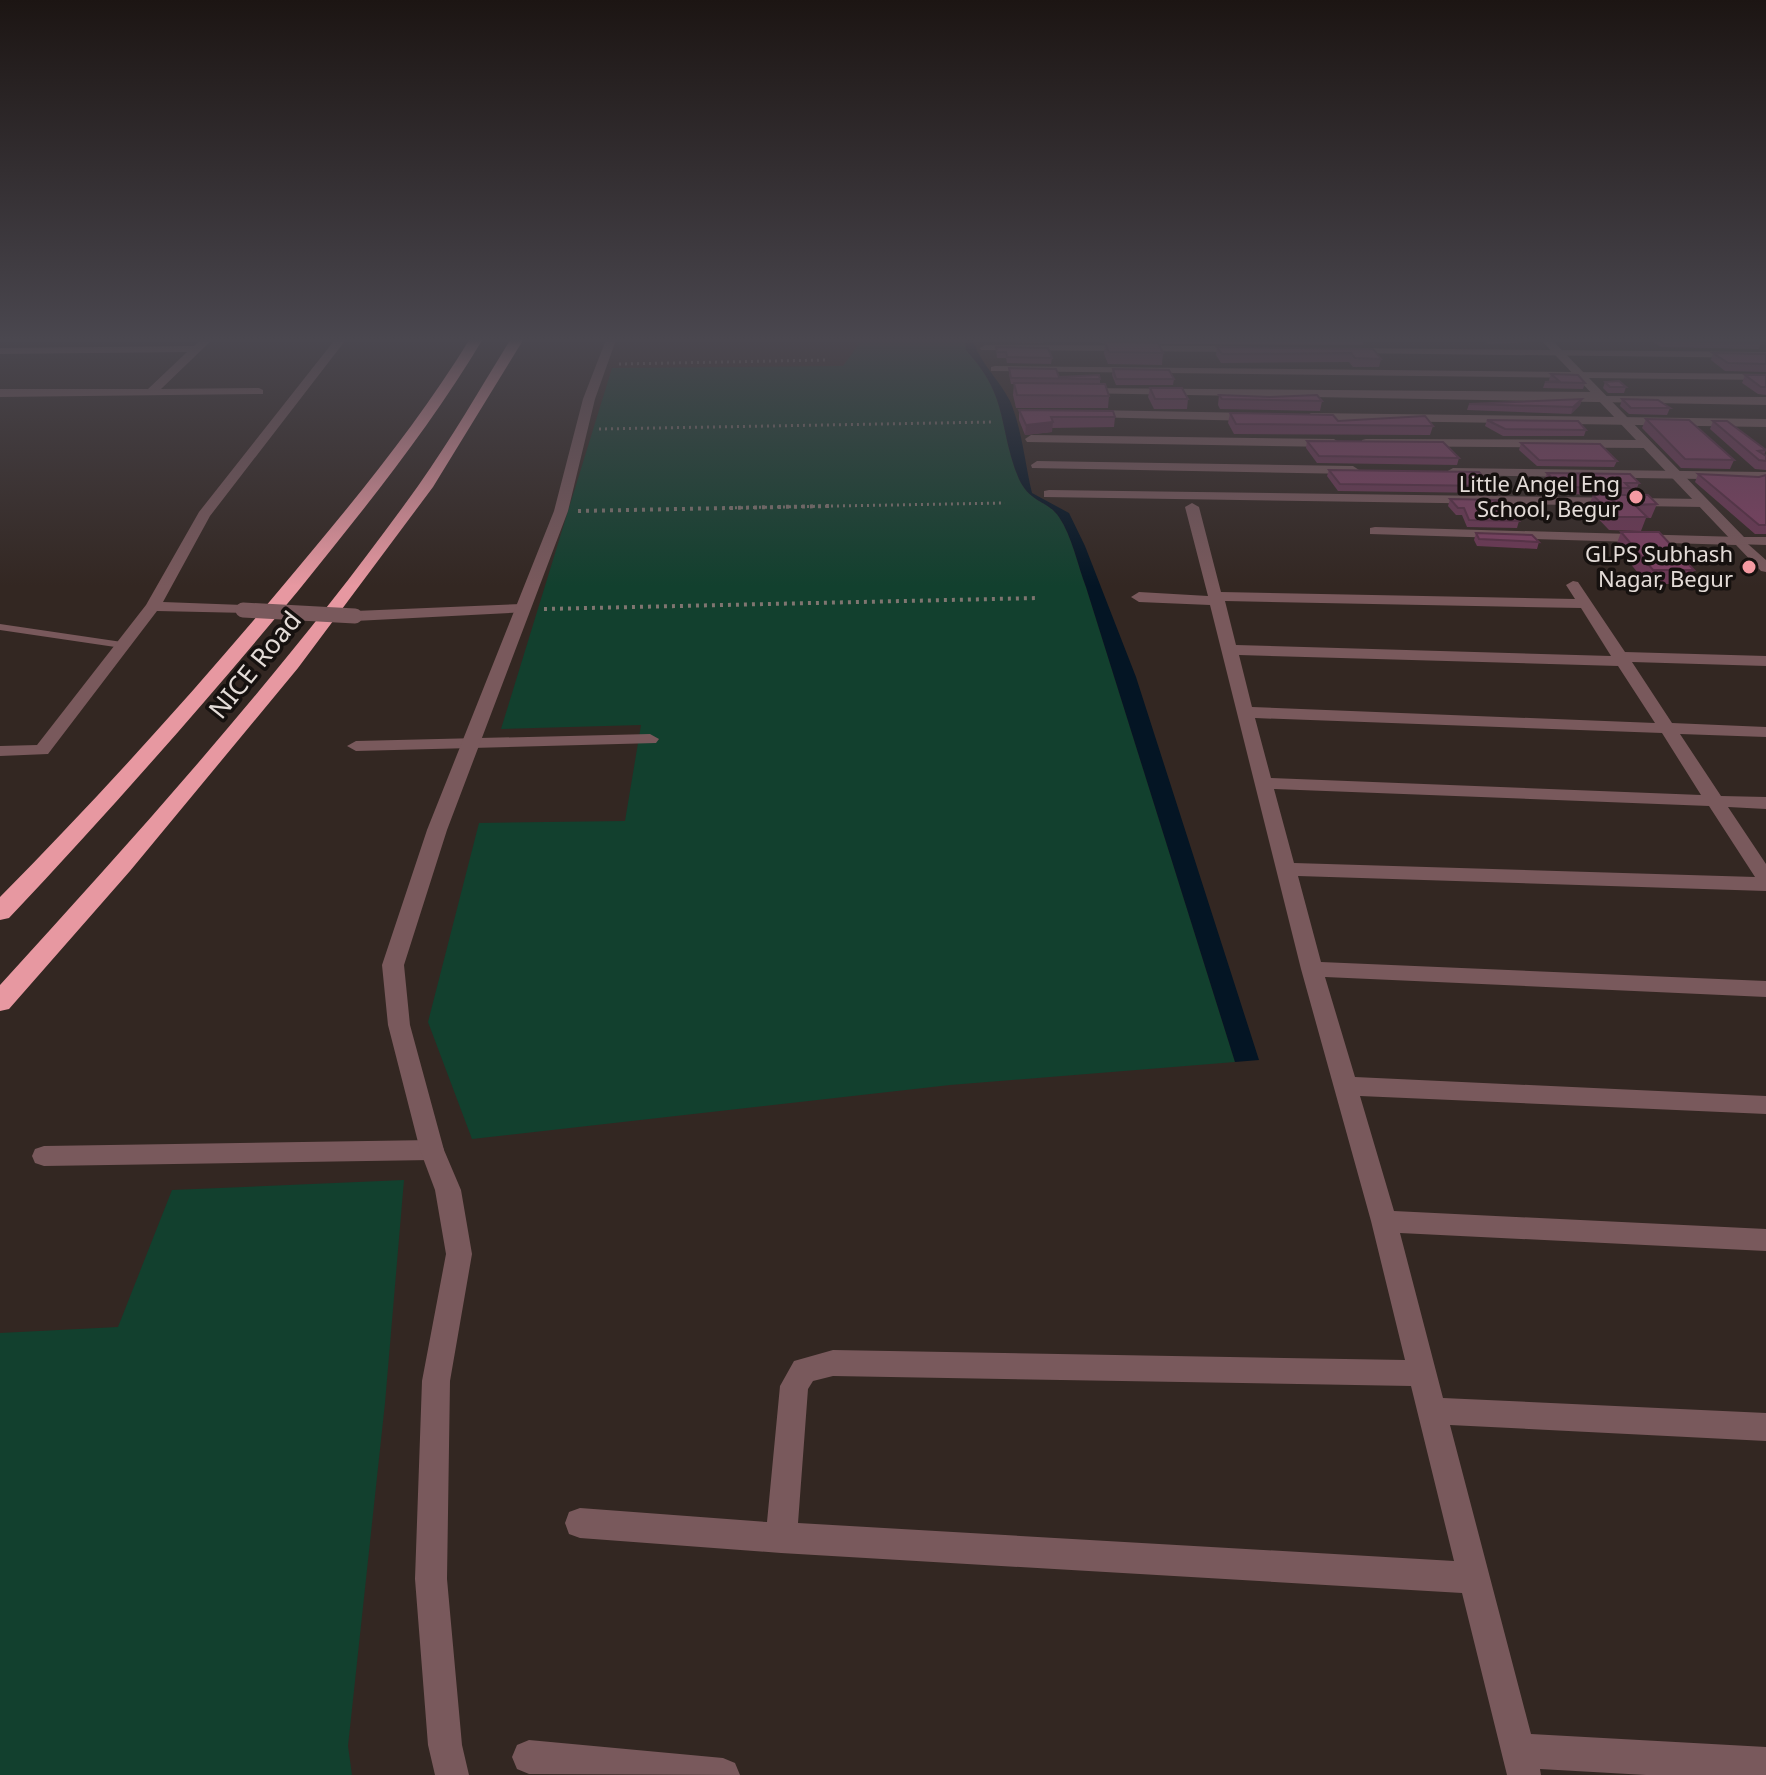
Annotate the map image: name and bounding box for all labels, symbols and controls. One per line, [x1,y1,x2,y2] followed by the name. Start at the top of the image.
[1459,468,1620,523] place label: Little Angel Eng School, Begur
[1627,488,1645,506] marker: Little Angel Eng School, Begur
[1585,538,1733,593] place label: GLPS Subhash Nagar, Begur
[1740,558,1758,576] marker: GLPS Subhash Nagar, Begur
[200,603,309,726] street label: NICE Road

